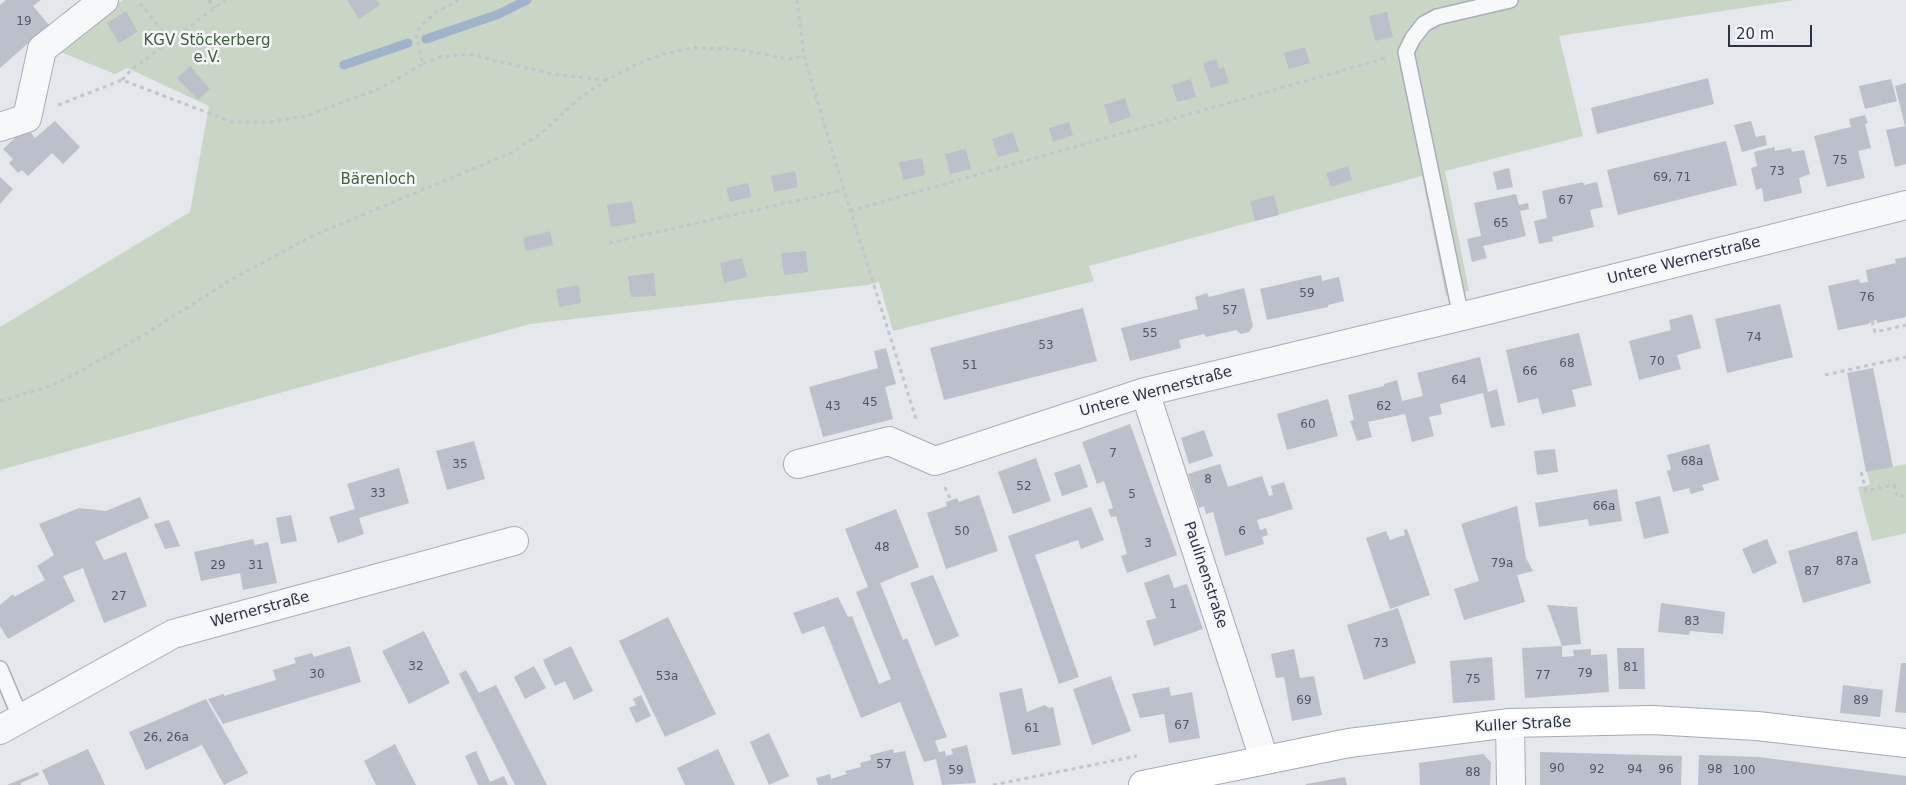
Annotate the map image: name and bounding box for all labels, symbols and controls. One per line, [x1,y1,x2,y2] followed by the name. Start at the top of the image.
[16,15,32,29] house number: 19
[1731,15,1815,47] scale bar
[1736,25,1774,43] text: 20 m
[143,32,271,67] park label: KGV Stöckerberg e.V.
[1832,154,1848,168] house number: 75
[1769,165,1785,179] house number: 73
[340,171,416,189] park label: Bärenloch
[1653,171,1691,185] house number: 69, 71
[1558,194,1574,208] house number: 67
[1493,217,1509,231] house number: 65
[1606,233,1762,289] street label: Untere Wernerstraße
[1299,287,1315,301] house number: 59
[1859,291,1875,305] house number: 76
[1222,304,1238,318] house number: 57
[1142,327,1158,341] house number: 55
[1746,331,1762,345] house number: 74
[1038,339,1054,353] house number: 53
[1649,355,1665,369] house number: 70
[1559,357,1575,371] house number: 68
[962,359,978,373] house number: 51
[1078,363,1234,421] street label: Untere Wernerstraße
[1522,365,1538,379] house number: 66
[1451,374,1467,388] house number: 64
[862,396,878,410] house number: 45
[825,400,841,414] house number: 43
[1376,400,1392,414] house number: 62
[1300,418,1316,432] house number: 60
[1109,447,1117,461] house number: 7
[1681,455,1703,469] house number: 68a
[452,458,468,472] house number: 35
[1204,473,1212,487] house number: 8
[1016,480,1032,494] house number: 52
[370,487,386,501] house number: 33
[1128,488,1136,502] house number: 5
[1593,500,1615,514] house number: 66a
[1179,519,1231,631] street label: Paulinenstraße
[954,525,970,539] house number: 50
[1238,525,1246,539] house number: 6
[1144,537,1152,551] house number: 3
[874,541,890,555] house number: 48
[1836,555,1858,569] house number: 87a
[1491,557,1513,571] house number: 79a
[210,559,226,573] house number: 29
[248,559,264,573] house number: 31
[1804,565,1820,579] house number: 87
[209,588,311,632] street label: Wernerstraße
[111,590,127,604] house number: 27
[1169,598,1177,612] house number: 1
[1684,615,1700,629] house number: 83
[1373,637,1389,651] house number: 73
[408,660,424,674] house number: 32
[1623,661,1639,675] house number: 81
[1577,667,1593,681] house number: 79
[309,668,325,682] house number: 30
[1535,669,1551,683] house number: 77
[656,670,678,684] house number: 53a
[1465,673,1481,687] house number: 75
[1296,694,1312,708] house number: 69
[1853,694,1869,708] house number: 89
[1474,713,1572,737] street label: Kuller Straße
[1174,719,1190,733] house number: 67
[1024,722,1040,736] house number: 61
[143,731,189,745] house number: 26, 26a
[876,758,892,772] house number: 57
[1549,762,1565,776] house number: 90
[1589,763,1605,777] house number: 92
[1627,763,1643,777] house number: 94
[1658,763,1674,777] house number: 96
[1707,763,1723,777] house number: 98
[948,764,964,778] house number: 59
[1733,764,1755,778] house number: 100
[1465,766,1481,780] house number: 88

